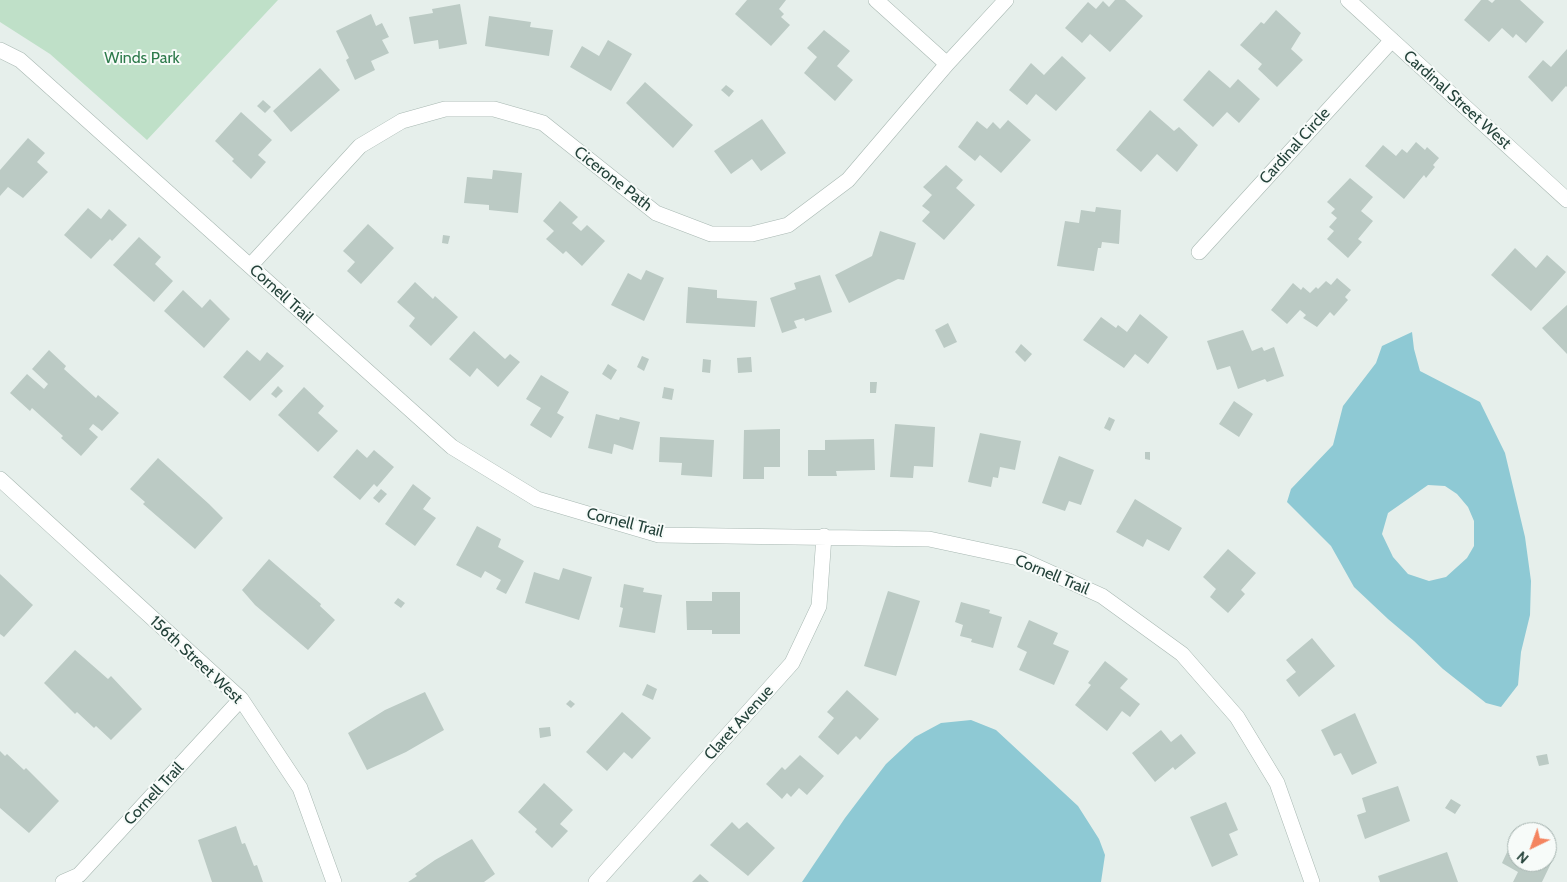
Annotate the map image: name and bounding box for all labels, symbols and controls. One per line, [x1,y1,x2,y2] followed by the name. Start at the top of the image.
[1399,47,1515,153] street label: Cardinal Street West
[104,48,180,68] park label: Winds Park
[1256,104,1334,188] street label: Cardinal Circle
[570,143,656,215] street label: Cicerone Path
[245,261,317,327] street label: Cornell Trail
[585,504,665,542] street label: Cornell Trail
[1012,551,1092,599] street label: Cornell Trail
[146,612,246,708] street label: 156th Street West
[700,682,778,764] street label: Claret Avenue
[120,759,188,829] street label: Cornell Trail
[1507,822,1557,872] north arrow
[1513,847,1532,867] text: N

